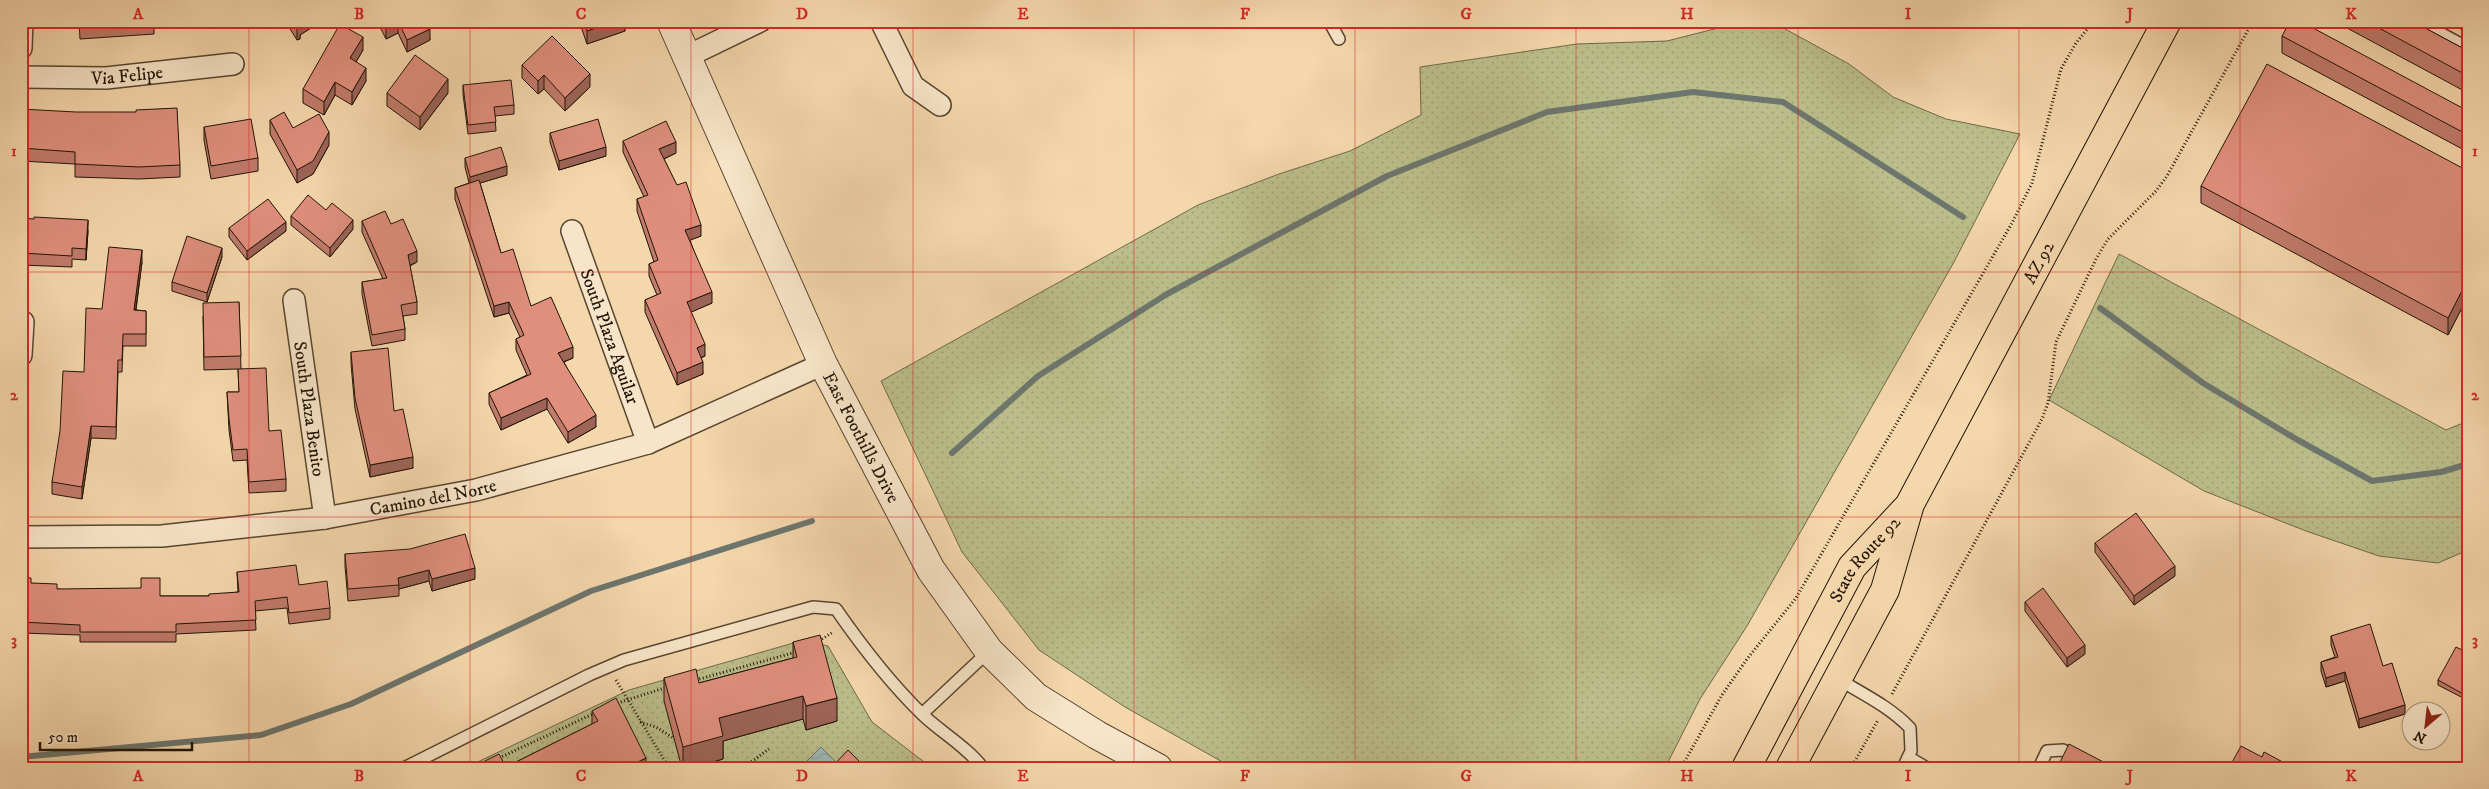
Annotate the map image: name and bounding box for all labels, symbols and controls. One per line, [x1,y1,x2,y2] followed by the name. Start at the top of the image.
[132,4,144,24] text: A
[354,4,364,24] text: B
[576,4,586,24] text: C
[796,4,808,24] text: D
[1017,4,1029,24] text: E
[1240,4,1250,24] text: F
[1460,4,1472,24] text: G
[1680,4,1694,24] text: H
[1905,4,1912,24] text: I
[2125,4,2134,24] text: J
[2345,4,2357,24] text: K
[90,62,164,90] street label: Via Felipe
[11,141,17,161] text: 1
[2472,141,2478,161] text: 1
[2019,238,2060,288] street label: AZ 92
[575,266,643,408] street label: South Plaza Aguilar
[288,340,329,478] street label: South Plaza Benito
[817,369,904,507] street label: East Foothills Drive
[10,385,19,405] text: 2
[2471,385,2480,405] text: 2
[368,475,499,521] street label: Camino del Norte
[1825,512,1906,607] street label: State Route 92
[11,630,17,650] text: 3
[2472,630,2478,650] text: 3
[2402,702,2452,752] north arrow
[40,719,192,751] scale bar
[2411,726,2430,747] text: N
[48,728,78,747] text: 50 m
[132,766,144,786] text: A
[354,766,364,786] text: B
[576,766,586,786] text: C
[796,766,808,786] text: D
[1017,766,1029,786] text: E
[1240,766,1250,786] text: F
[1460,766,1472,786] text: G
[1680,766,1694,786] text: H
[1905,766,1912,786] text: I
[2125,766,2134,786] text: J
[2345,766,2357,786] text: K

